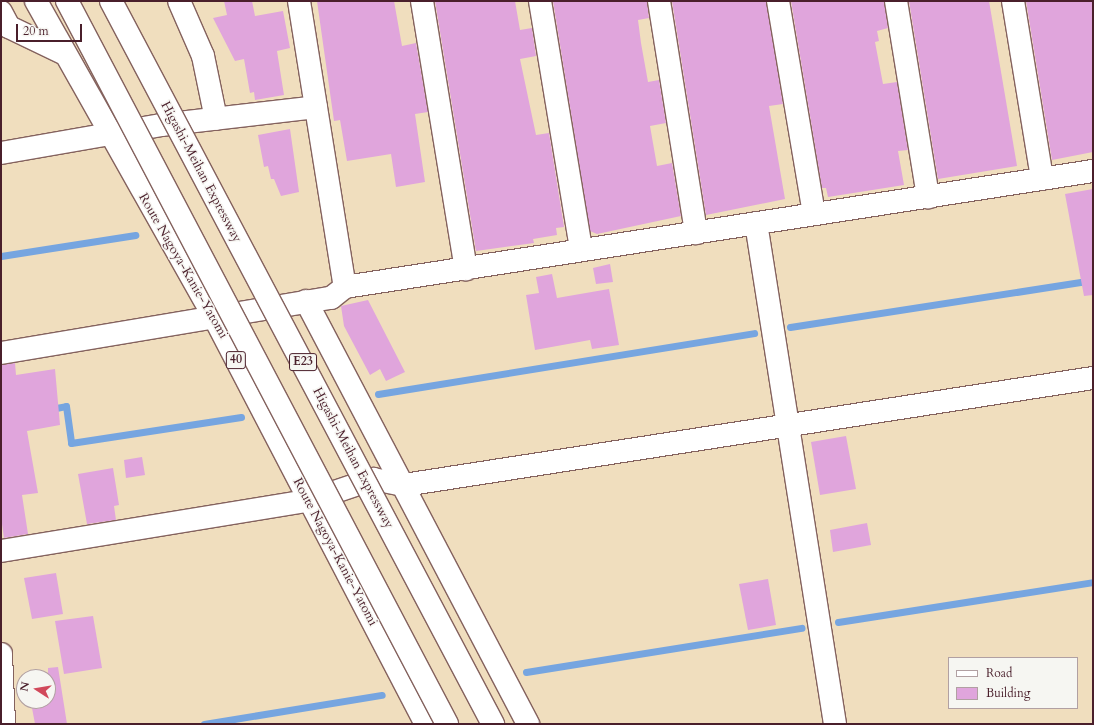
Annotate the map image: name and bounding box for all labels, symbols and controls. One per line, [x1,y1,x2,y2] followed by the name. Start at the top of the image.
[18,16,84,42] scale bar
[23,23,49,39] text: 20 m
[157,99,245,245] street label: Higashi-Meihan Expressway
[135,191,231,341] street label: Route Nagoya-Kanie-Yatomi
[225,350,247,370] road number: 40
[289,352,317,372] road number: E23
[309,385,397,531] street label: Higashi-Meihan Expressway
[289,475,381,629] street label: Route Nagoya-Kanie-Yatomi
[948,657,1078,709] legend
[986,665,1012,681] text: Road
[16,669,56,709] north arrow
[16,680,33,693] text: N
[986,685,1030,701] text: Building

